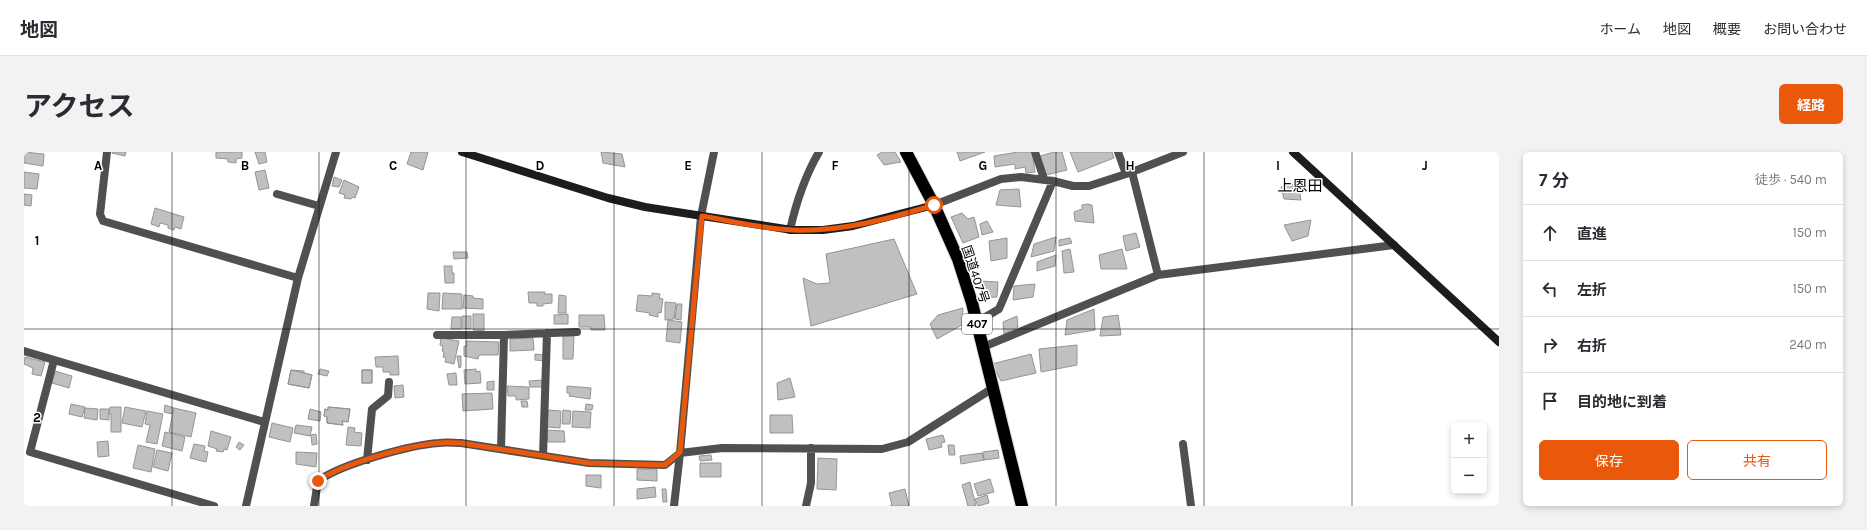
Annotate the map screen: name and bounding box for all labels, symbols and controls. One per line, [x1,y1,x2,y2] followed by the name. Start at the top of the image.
[20,19,58,41] text: 地図
[1599,21,1641,38] text: ホーム
[1663,21,1691,38] text: 地図
[1713,21,1741,38] text: 概要
[1763,21,1847,38] text: お問い合わせ
[1779,84,1843,124] button: 経路
[24,90,135,123] text: アクセス
[94,158,102,173] text: A
[241,158,249,173] text: B
[389,158,397,173] text: C
[536,158,545,173] text: D
[684,158,692,173] text: E
[831,158,839,173] text: F
[979,158,987,173] text: G
[1125,158,1135,173] text: H
[1276,158,1280,173] text: I
[1422,158,1428,173] text: J
[1539,170,1569,190] text: 7 分
[1755,172,1827,187] text: 徒歩 · 540 m
[1277,177,1323,195] district label: 上恩田
[925,196,943,214] route start
[1539,222,1561,244] icon: ahead
[1577,225,1607,243] text: 直進
[1792,225,1827,240] text: 150 m
[35,233,39,248] text: 1
[959,243,992,305] street label: 国道407号
[1539,278,1561,300] icon: left
[1577,281,1607,299] text: 左折
[1792,281,1827,296] text: 150 m
[962,314,992,334] road number: 407
[1539,334,1561,356] icon: right
[1577,337,1607,355] text: 右折
[1789,337,1827,352] text: 240 m
[1539,390,1561,412] icon: arrive
[1577,393,1667,411] text: 目的地に到着
[33,410,41,425] text: 2
[1451,422,1487,494] map controls
[1451,422,1487,458] button: +
[1539,440,1679,480] button: 保存
[1687,440,1827,480] button: 共有
[1451,458,1487,494] button: −
[309,472,327,490] route end

